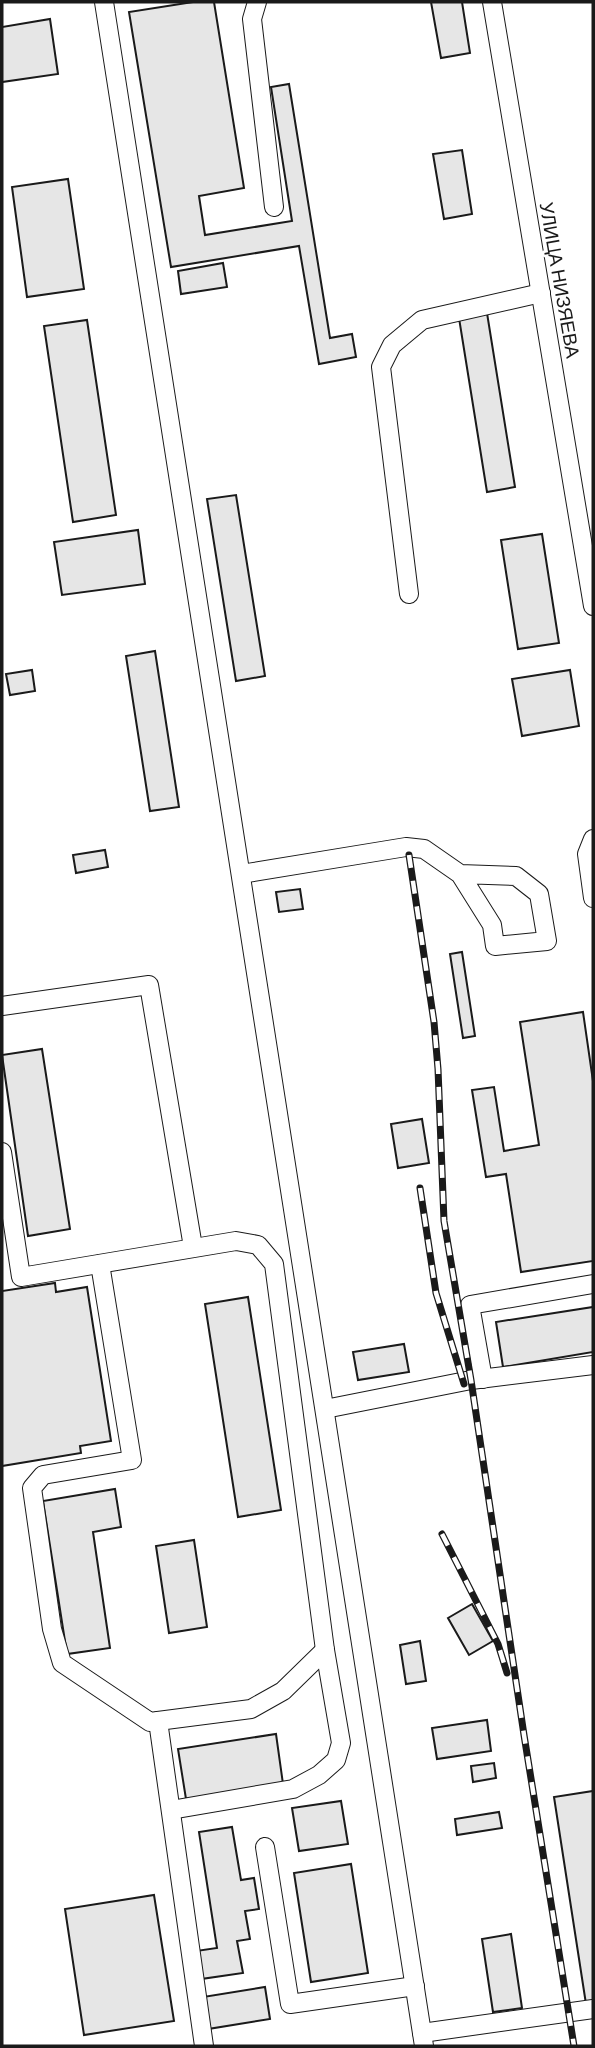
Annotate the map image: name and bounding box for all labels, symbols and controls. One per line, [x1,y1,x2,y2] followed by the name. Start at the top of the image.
[535,200,586,360] street label: УЛИЦА НИЗЯЕВА

